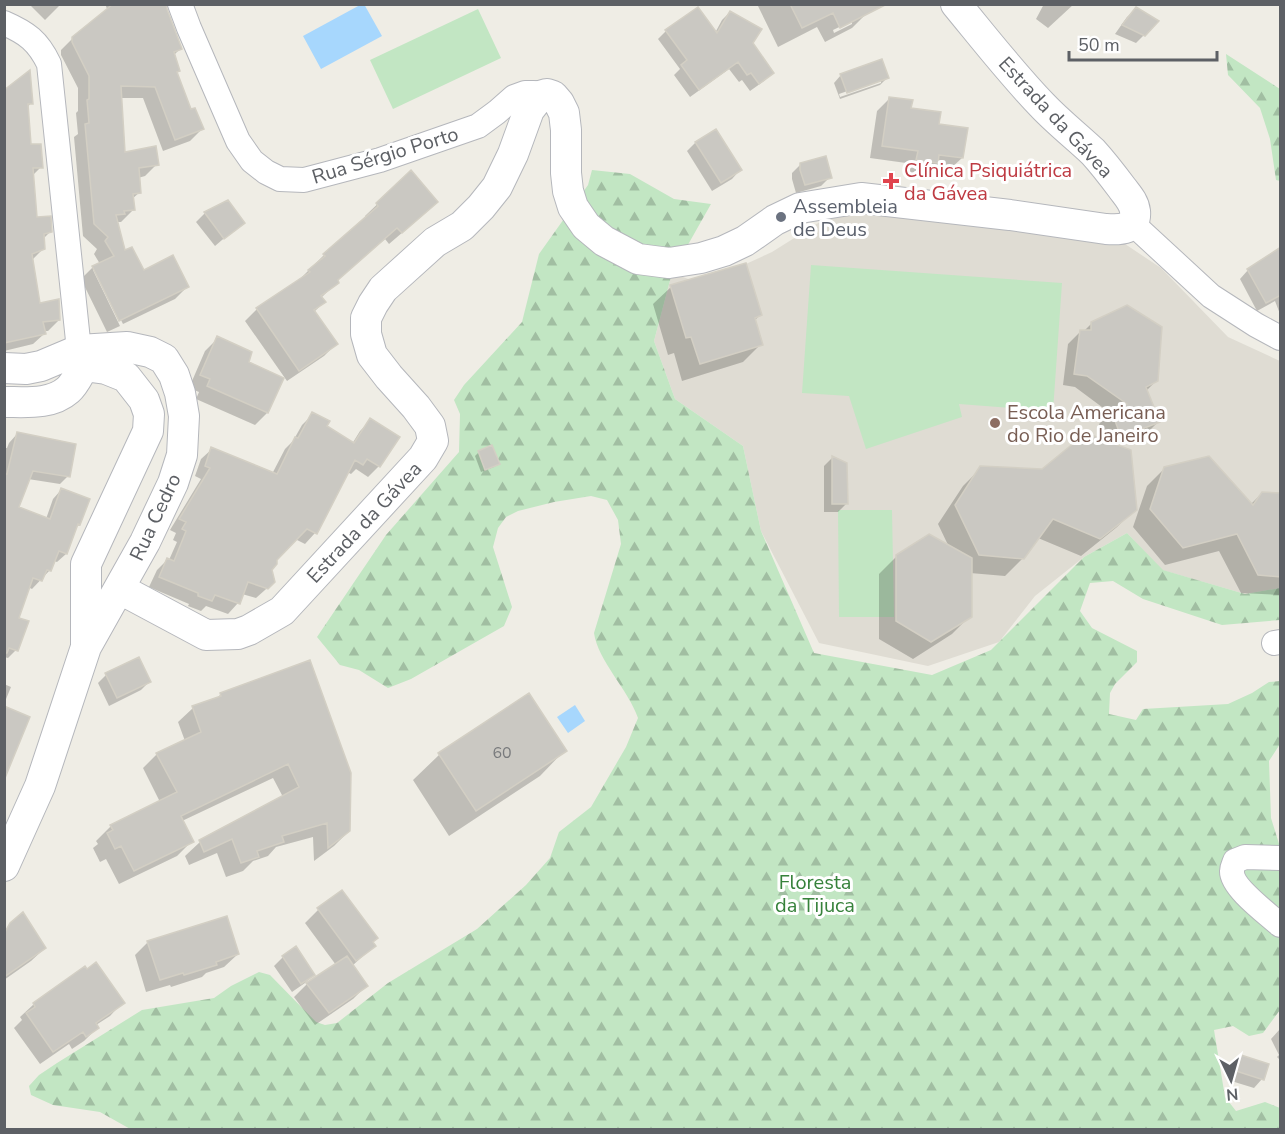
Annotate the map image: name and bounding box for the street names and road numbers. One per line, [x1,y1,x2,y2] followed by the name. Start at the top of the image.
[992,51,1119,184] street label: Estrada da Gávea
[309,120,462,191] street label: Rua Sérgio Porto
[301,456,428,589] street label: Estrada da Gávea
[123,469,187,565] street label: Rua Cedro

